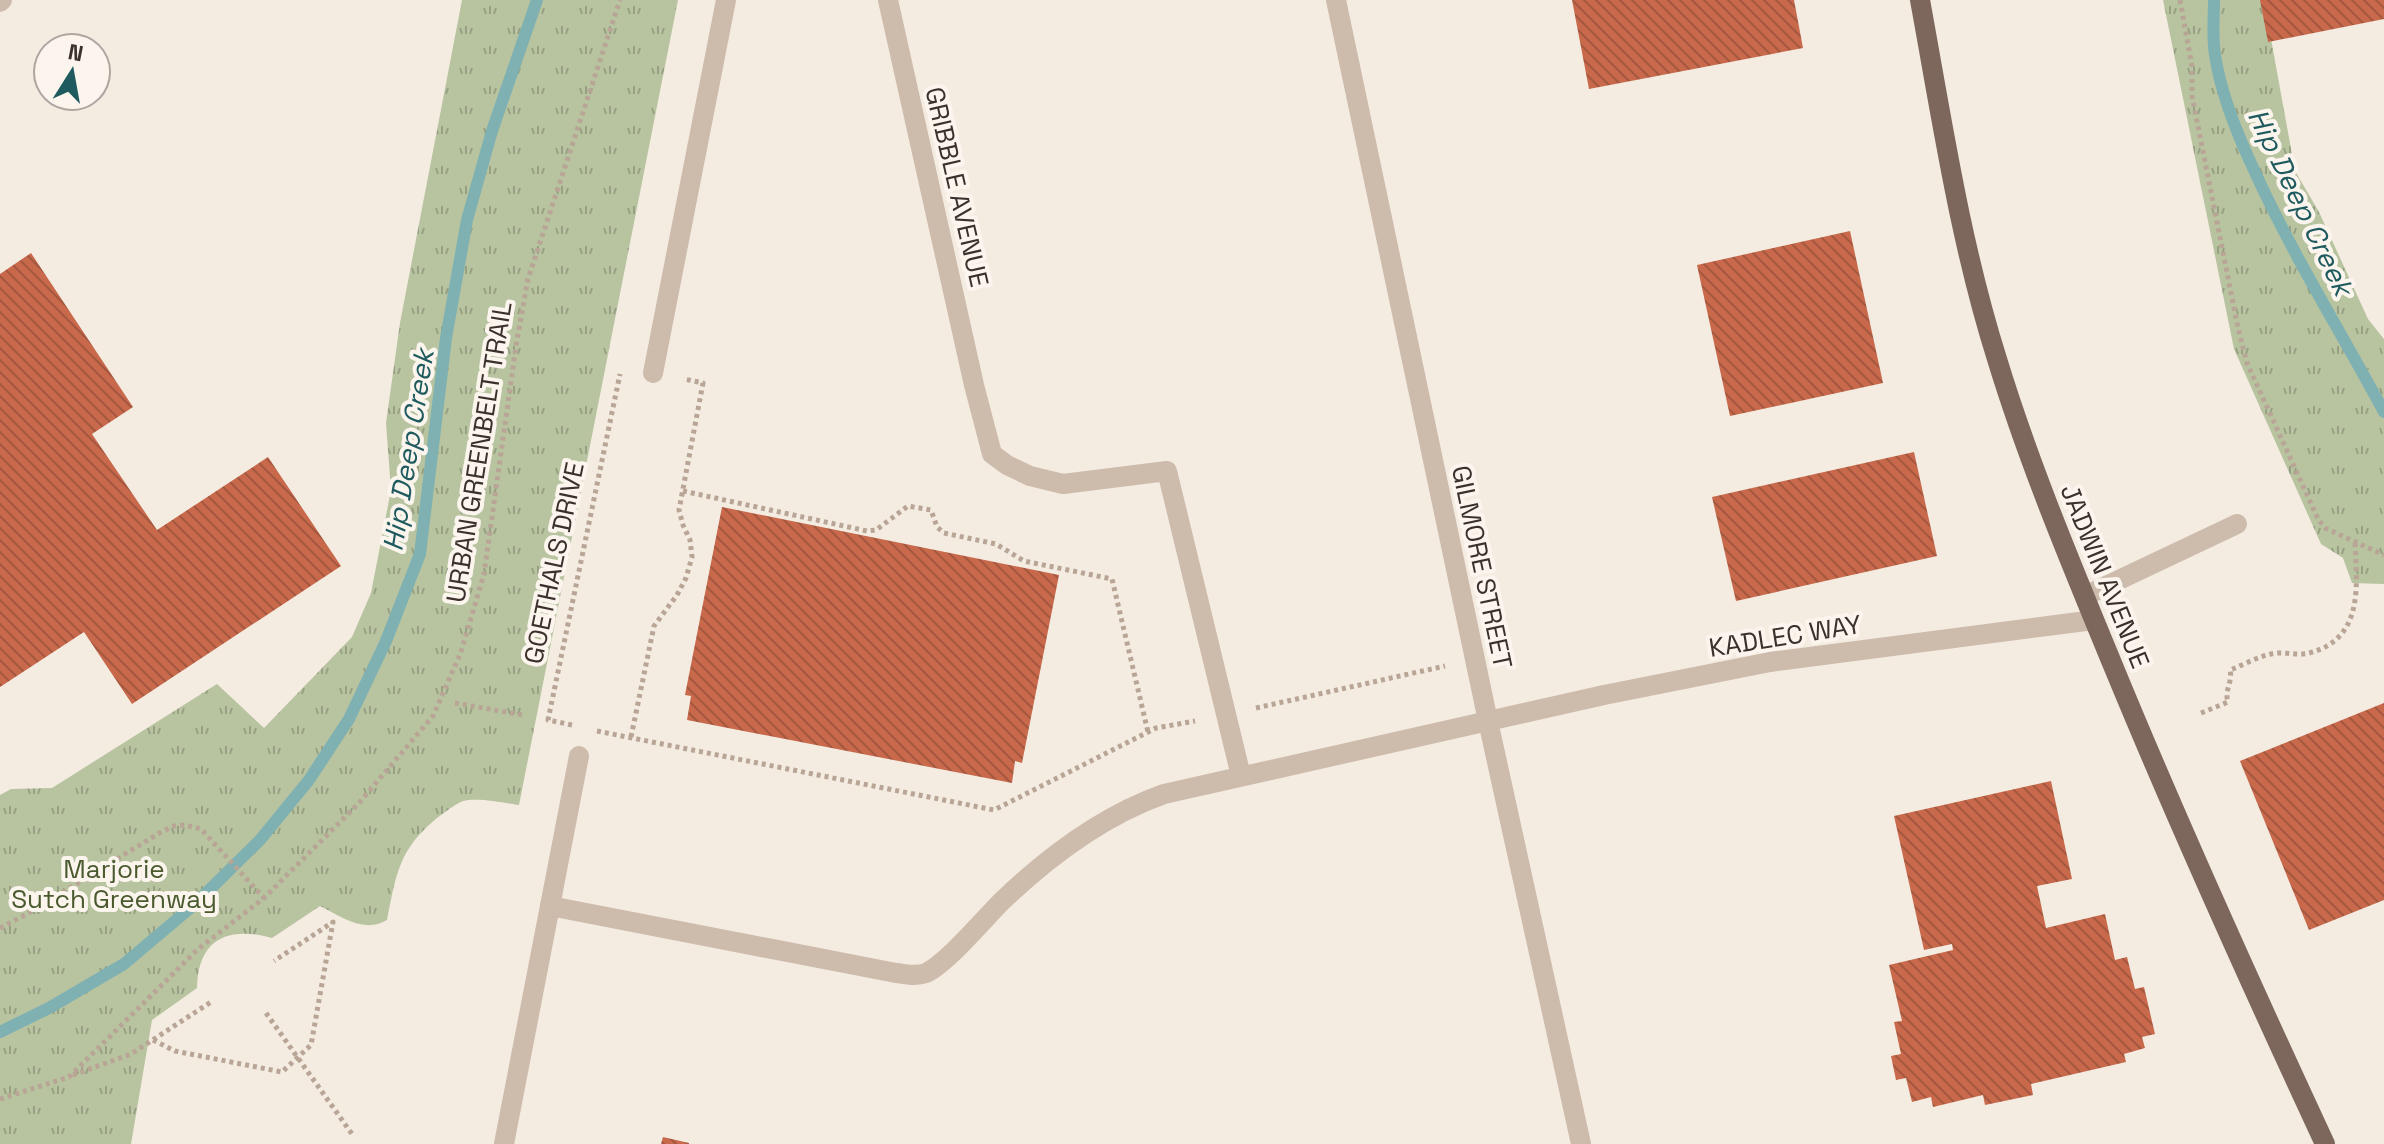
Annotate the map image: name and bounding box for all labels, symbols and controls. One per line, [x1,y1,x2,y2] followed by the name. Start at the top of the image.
[32,32,112,112] north arrow
[66,37,86,68] text: N
[917,84,997,290] street label: GRIBBLE AVENUE
[2240,103,2363,304] water label: Hip Deep Creek
[438,299,520,605] street label: URBAN GREENBELT TRAIL
[374,344,442,553] water label: Hip Deep Creek
[516,459,592,667] street label: GOETHALS DRIVE
[1444,462,1520,672] street label: GILMORE STREET
[2053,479,2157,673] street label: JADWIN AVENUE
[1706,607,1864,665] street label: KADLEC WAY
[11,852,217,916] park label: Marjorie Sutch Greenway

